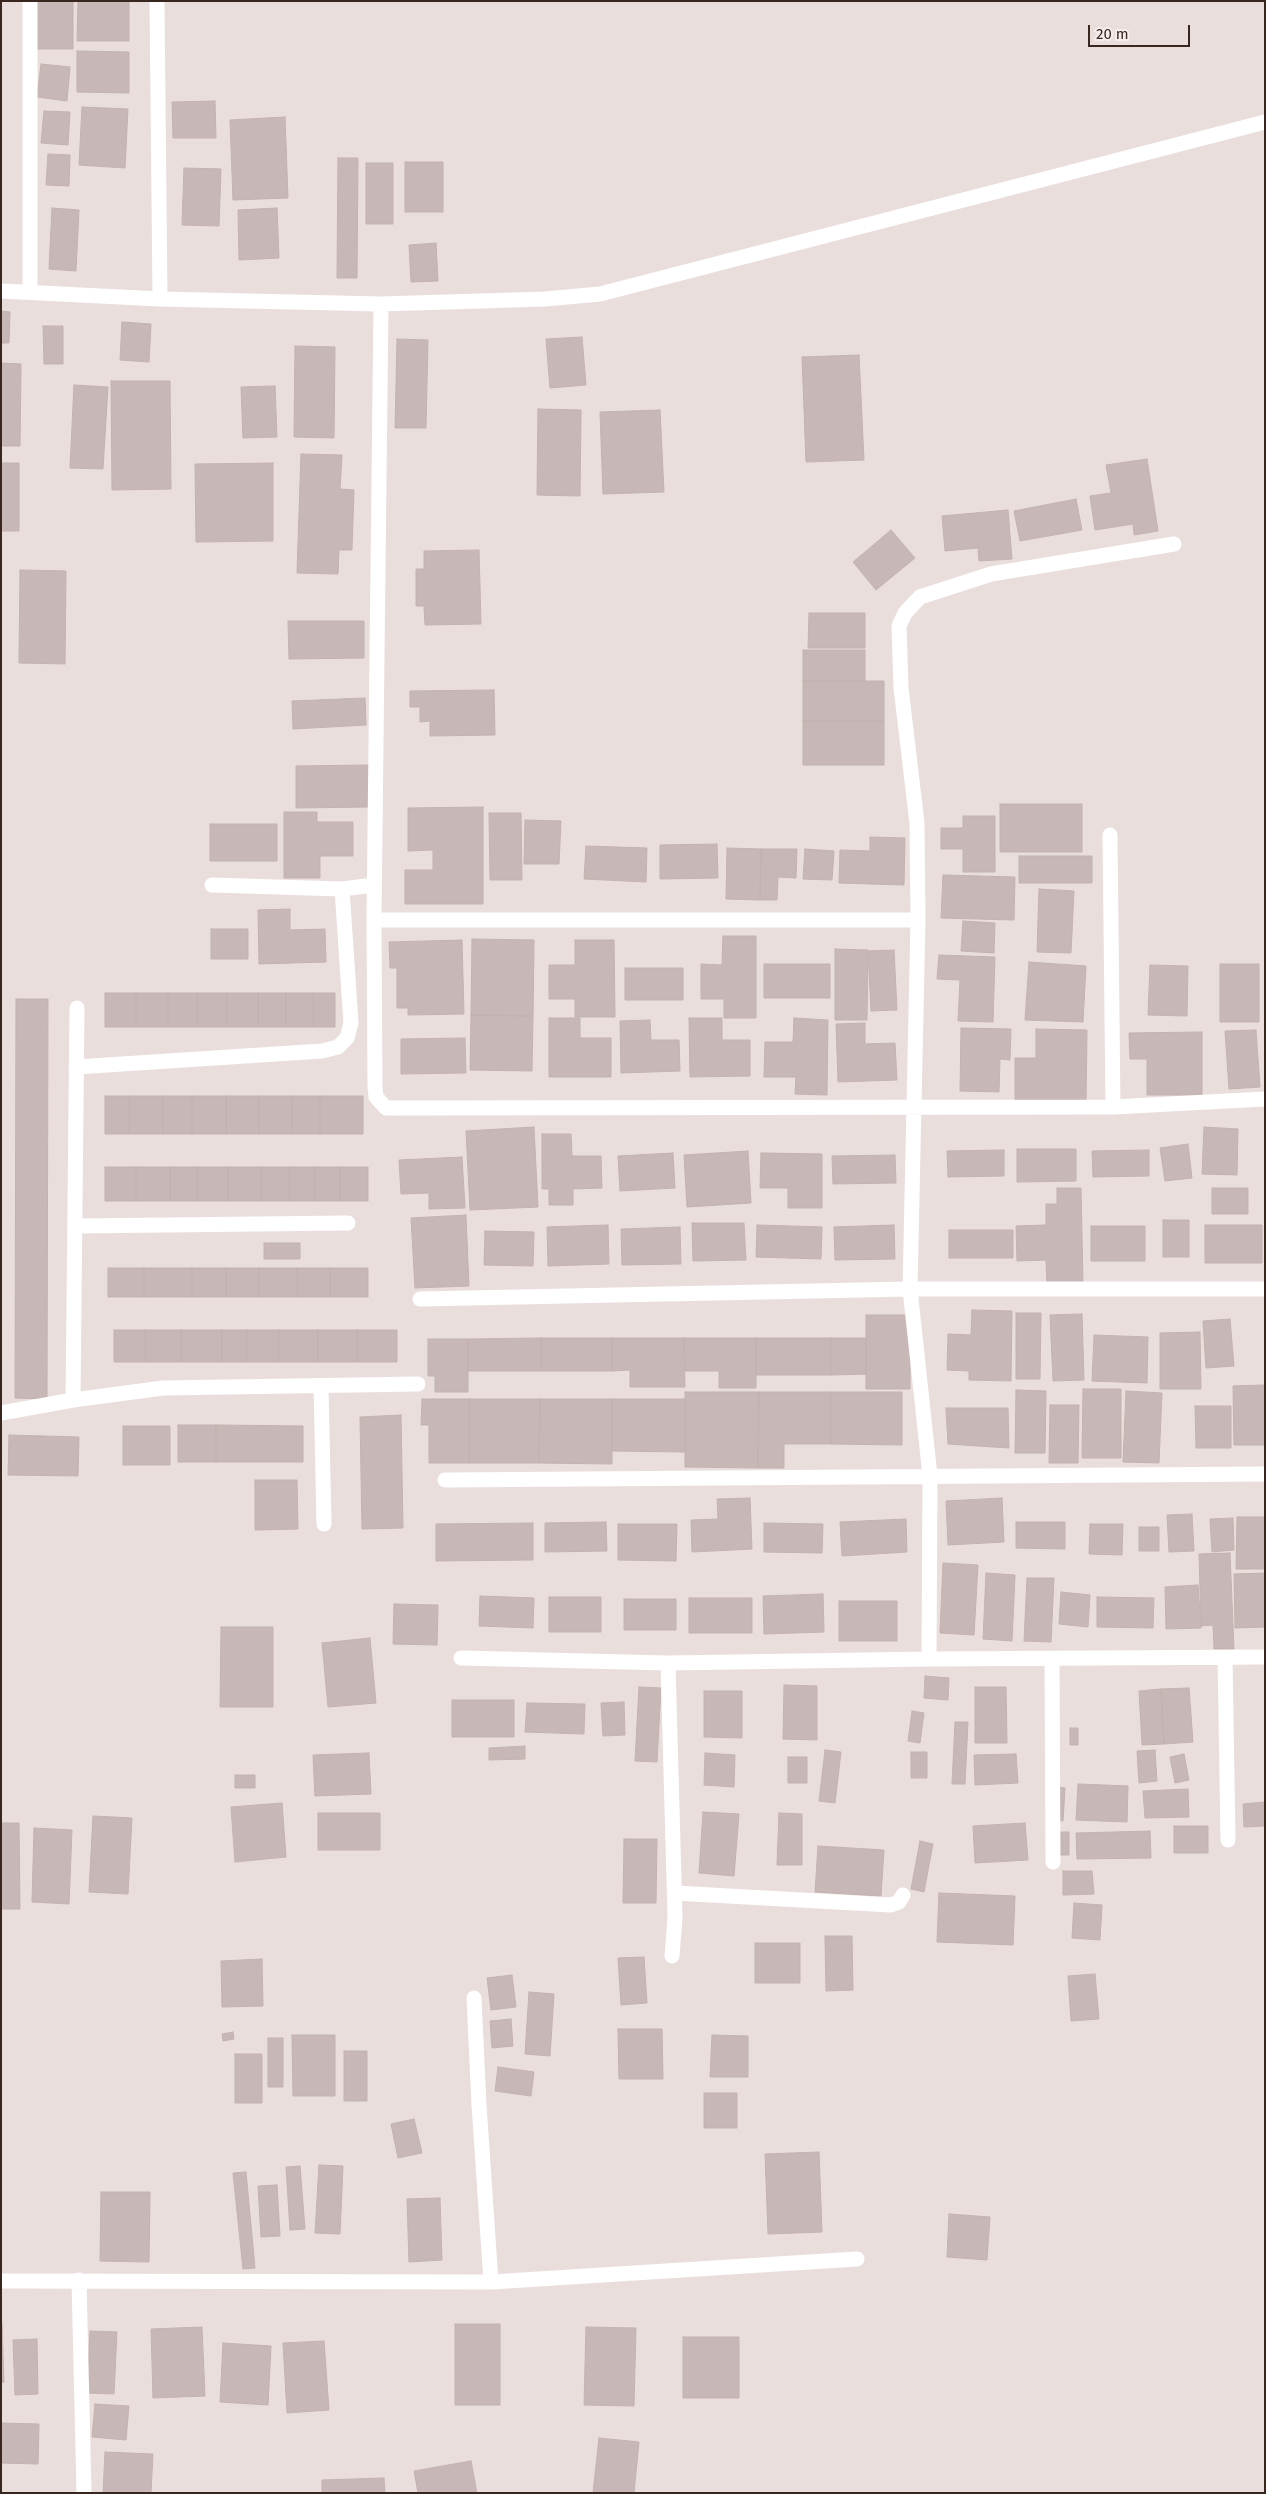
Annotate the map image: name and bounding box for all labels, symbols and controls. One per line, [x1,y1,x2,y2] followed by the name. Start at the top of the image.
[1091,15,1194,47] scale bar
[1096,25,1129,43] text: 20 m

